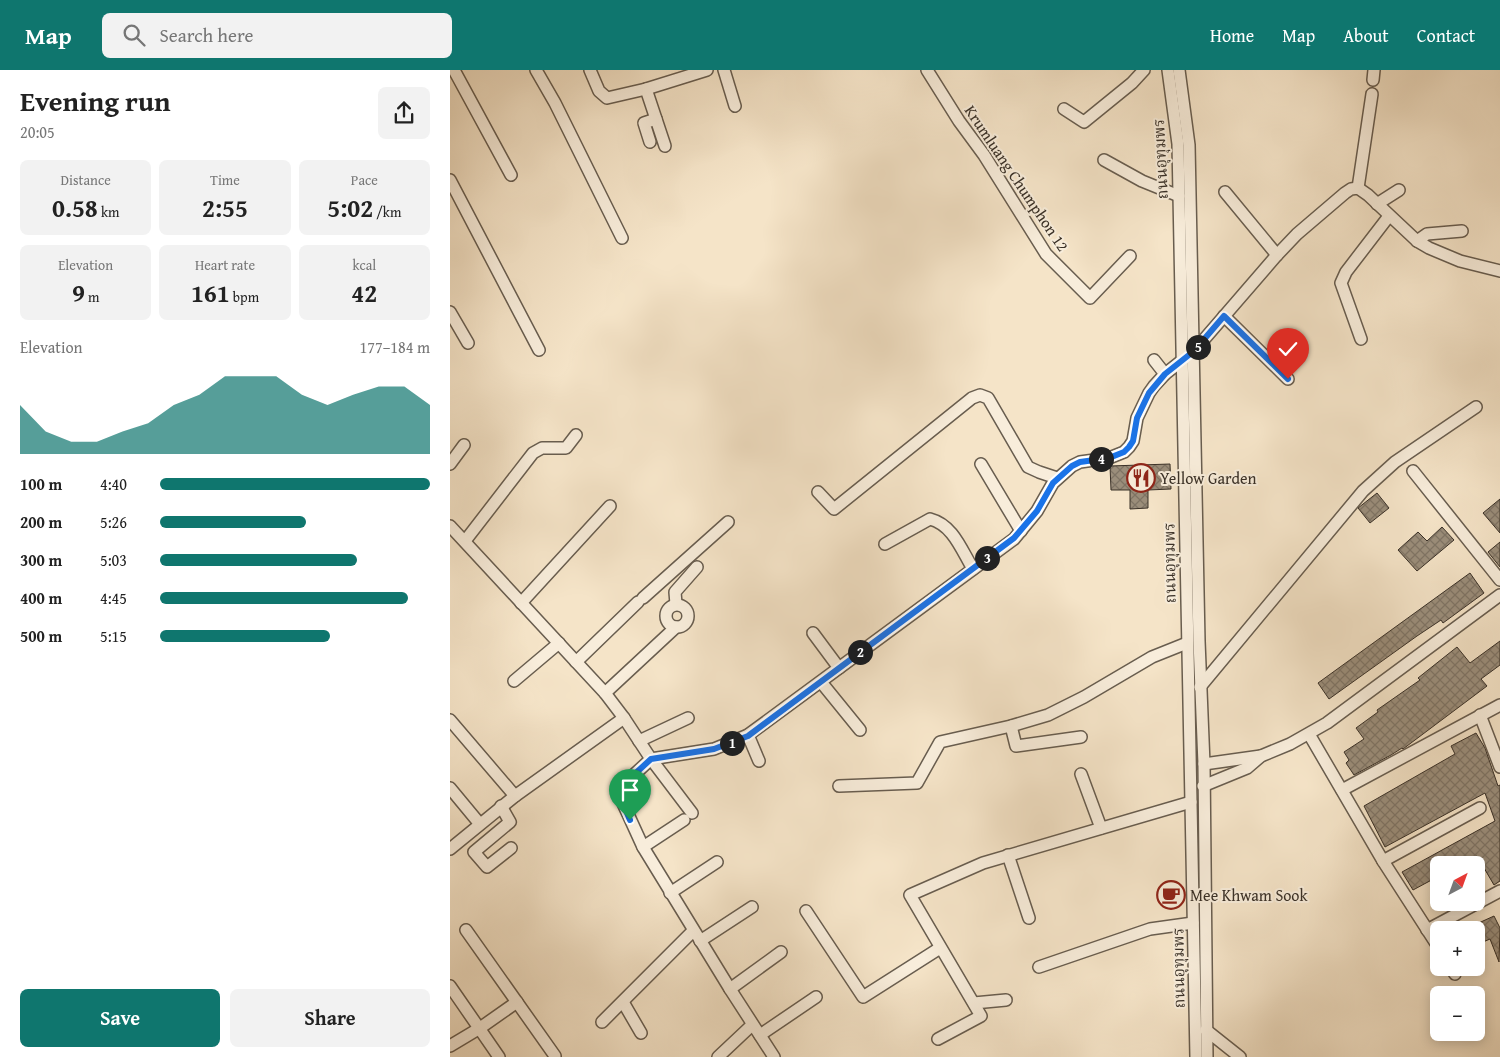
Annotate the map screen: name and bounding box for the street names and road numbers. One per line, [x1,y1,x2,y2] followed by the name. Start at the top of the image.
[959,100,1075,256] street label: Krumluang Chumphon 12
[1146,118,1174,200] street label: ถนนอุทุมพร
[1156,522,1182,603] street label: ถนนอุทุมพร
[1165,927,1191,1008] street label: ถนนอุทุมพร

